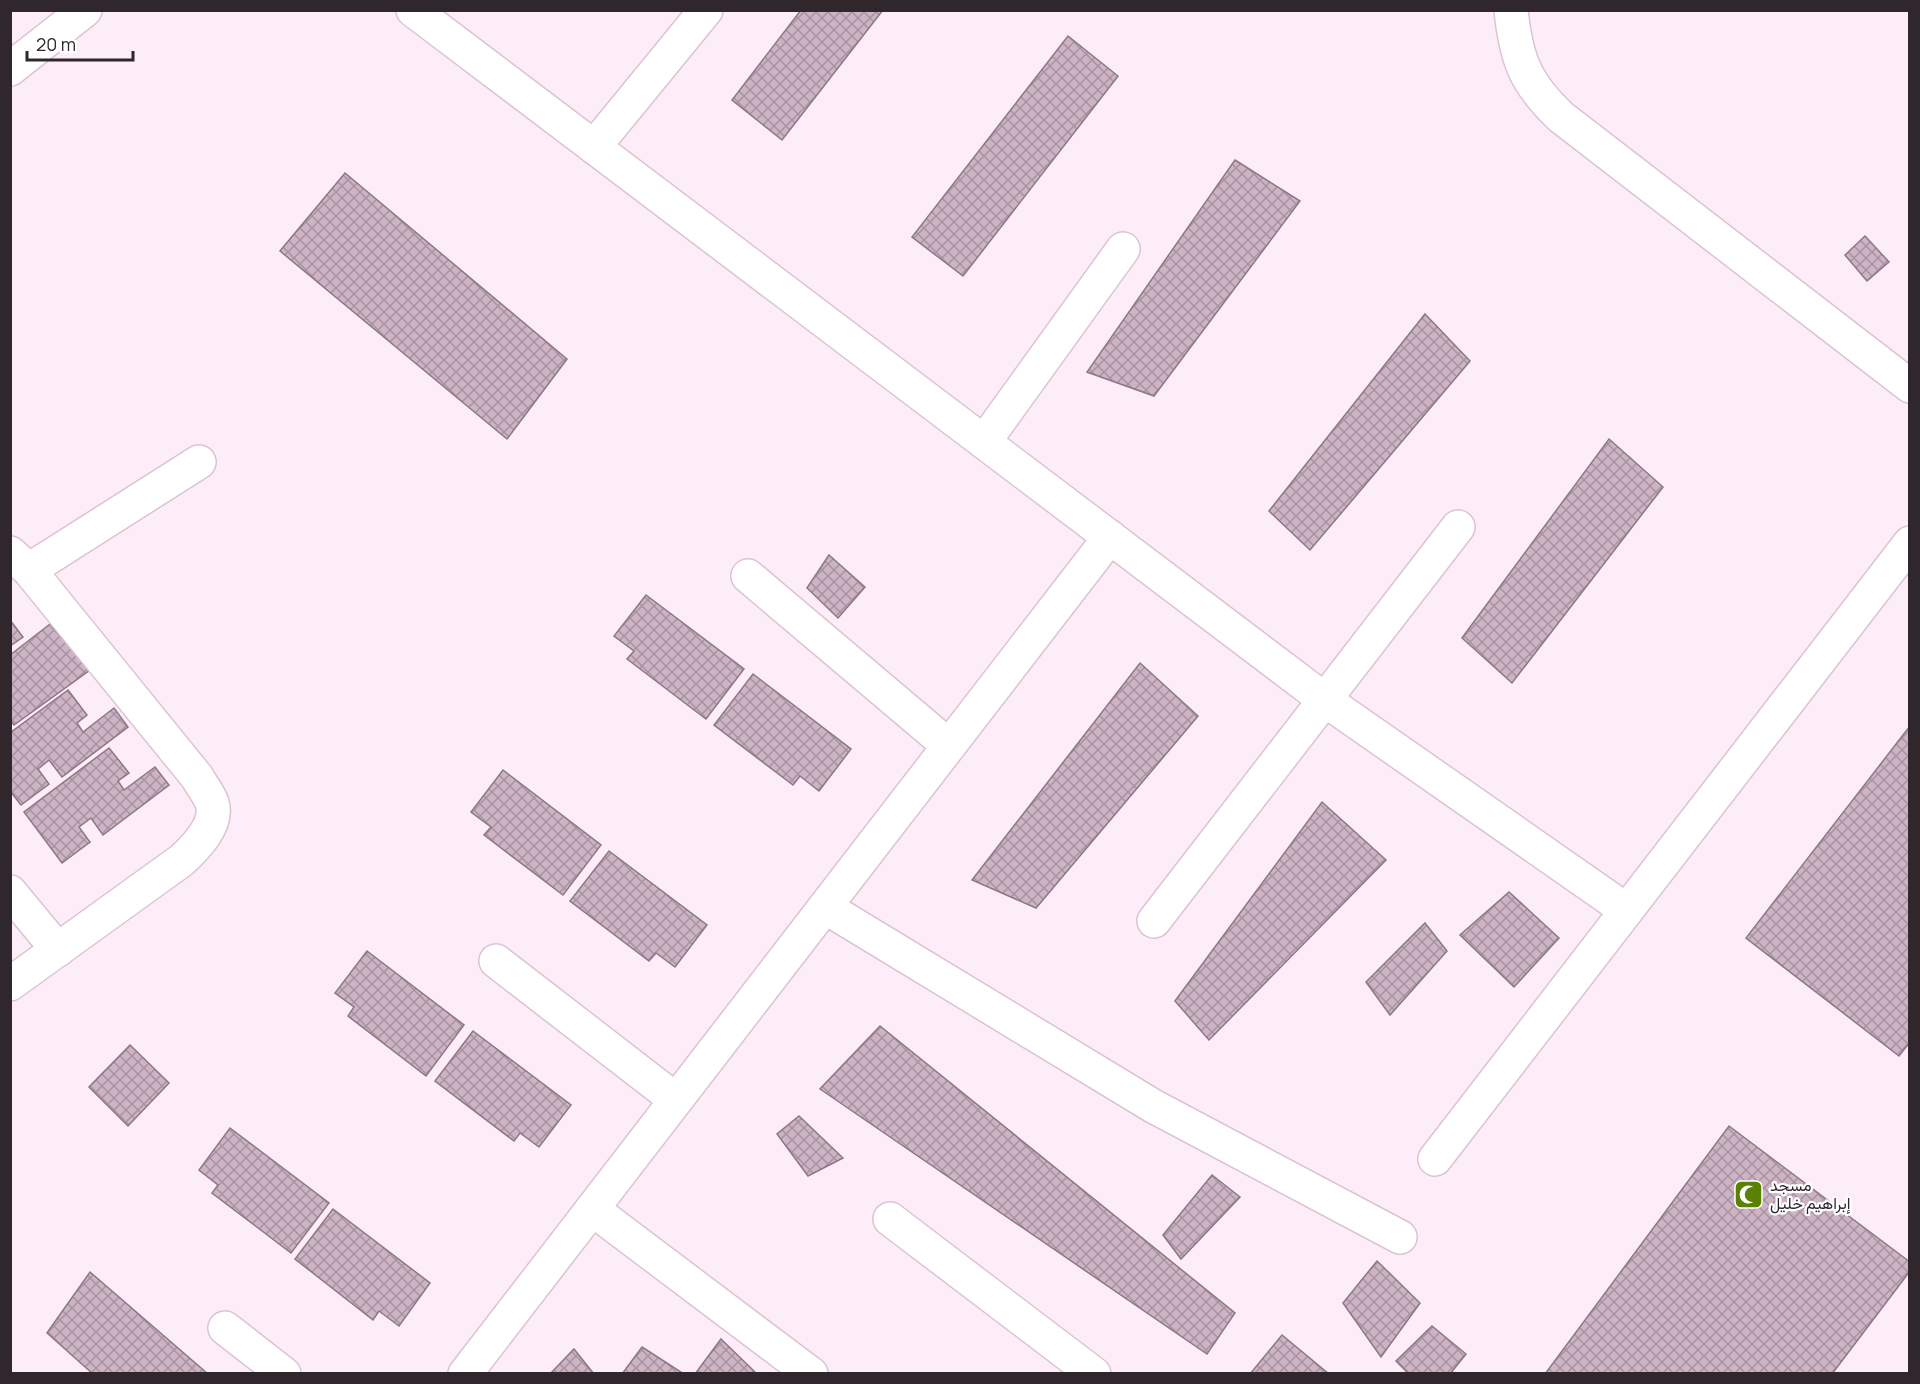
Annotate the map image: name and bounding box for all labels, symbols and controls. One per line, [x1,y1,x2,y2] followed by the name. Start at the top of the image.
[27,24,134,62] scale bar
[36,32,76,56] text: 20 m
[1770,1174,1851,1214] place label: مسجد إبراهيم خليل
[1733,1178,1765,1210] mosque icon: مسجد إبراهيم خليل

